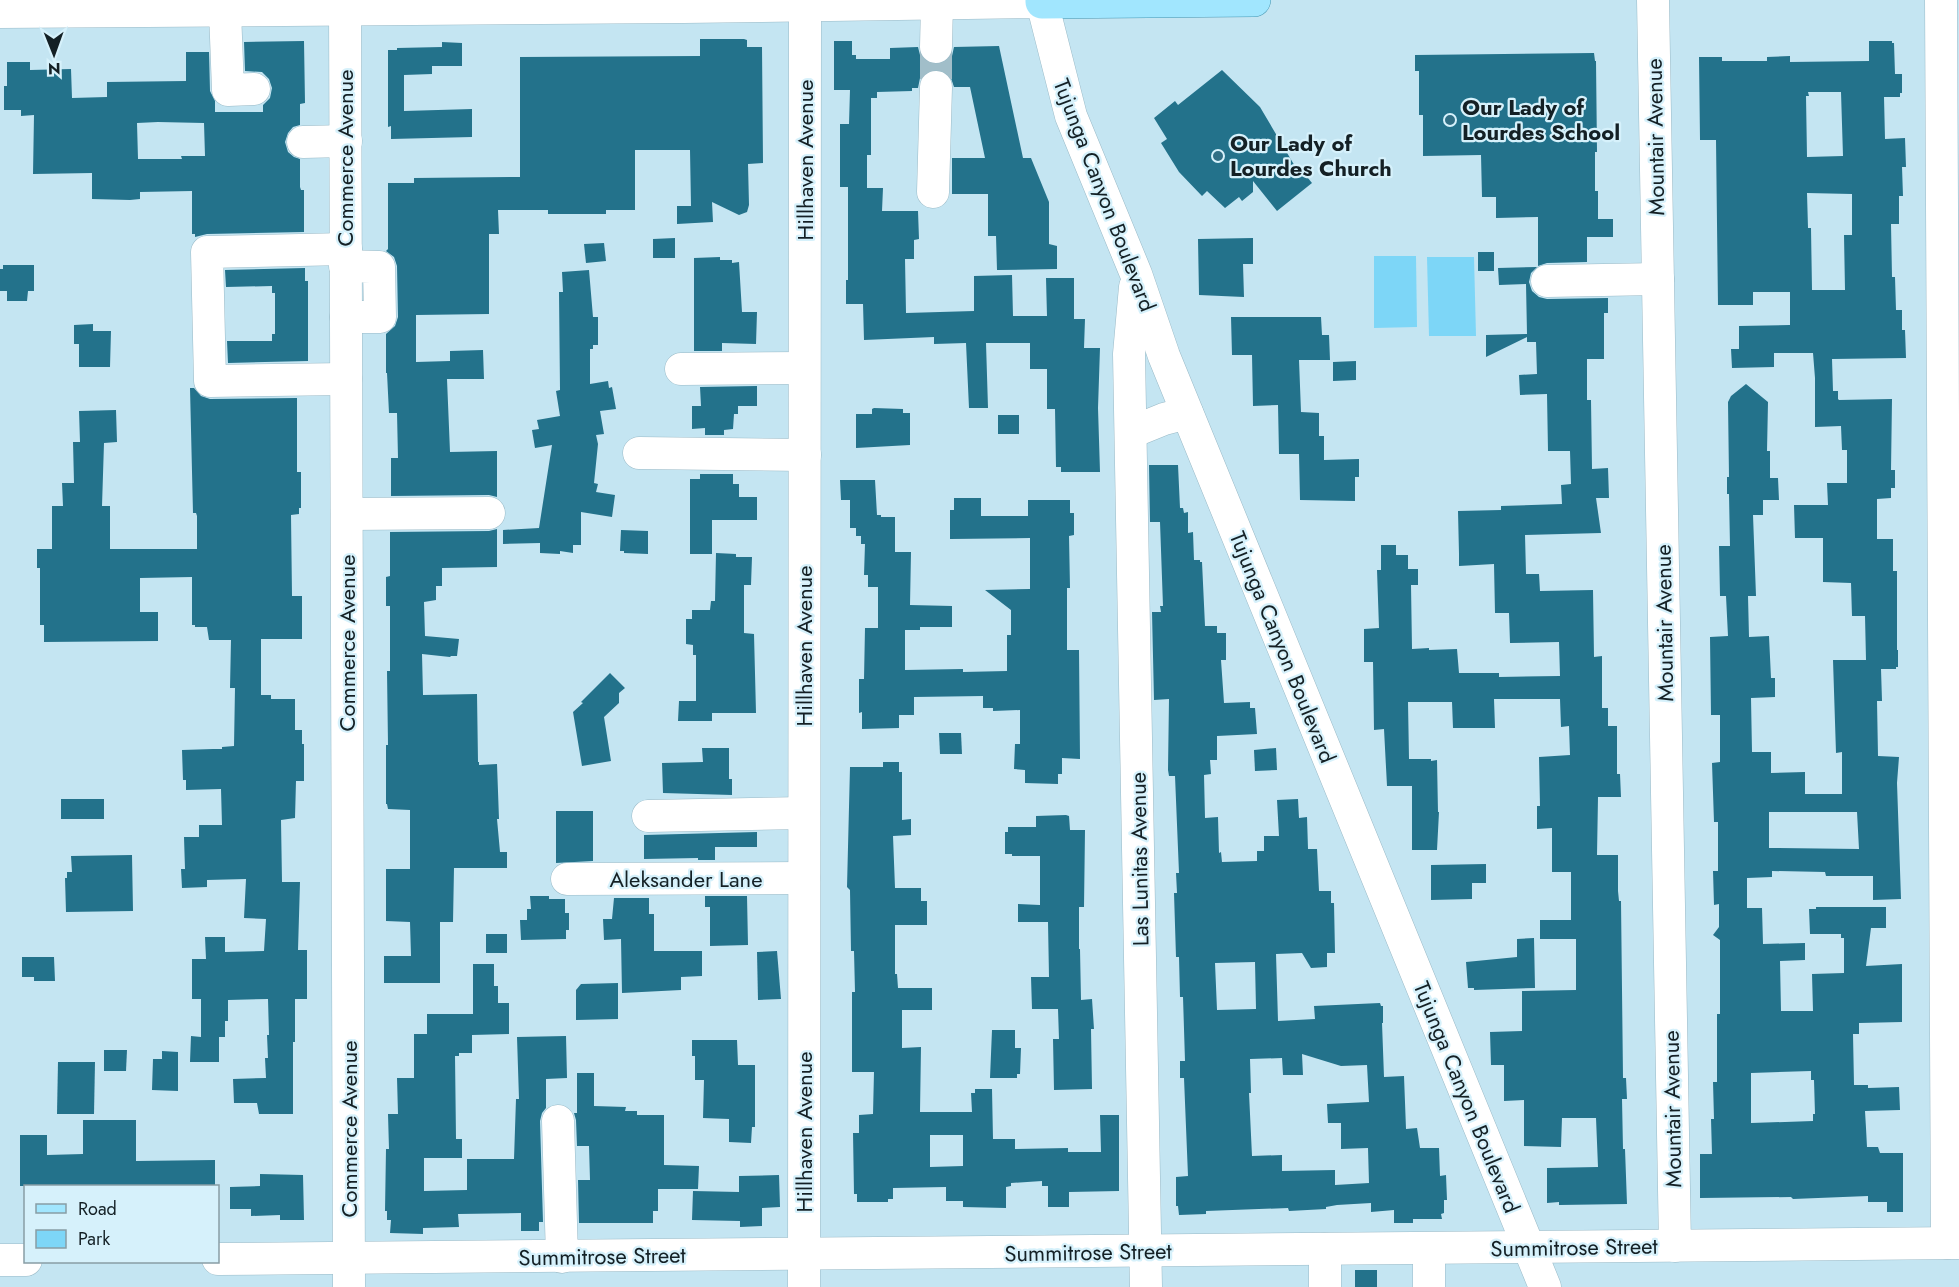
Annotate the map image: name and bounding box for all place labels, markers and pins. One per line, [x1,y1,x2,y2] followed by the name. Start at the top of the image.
[1462,91,1620,148] place label: Our Lady of Lourdes School
[1443,113,1457,127] marker: Our Lady of Lourdes School
[1230,127,1392,184] place label: Our Lady of Lourdes Church
[1211,149,1225,163] marker: Our Lady of Lourdes Church

